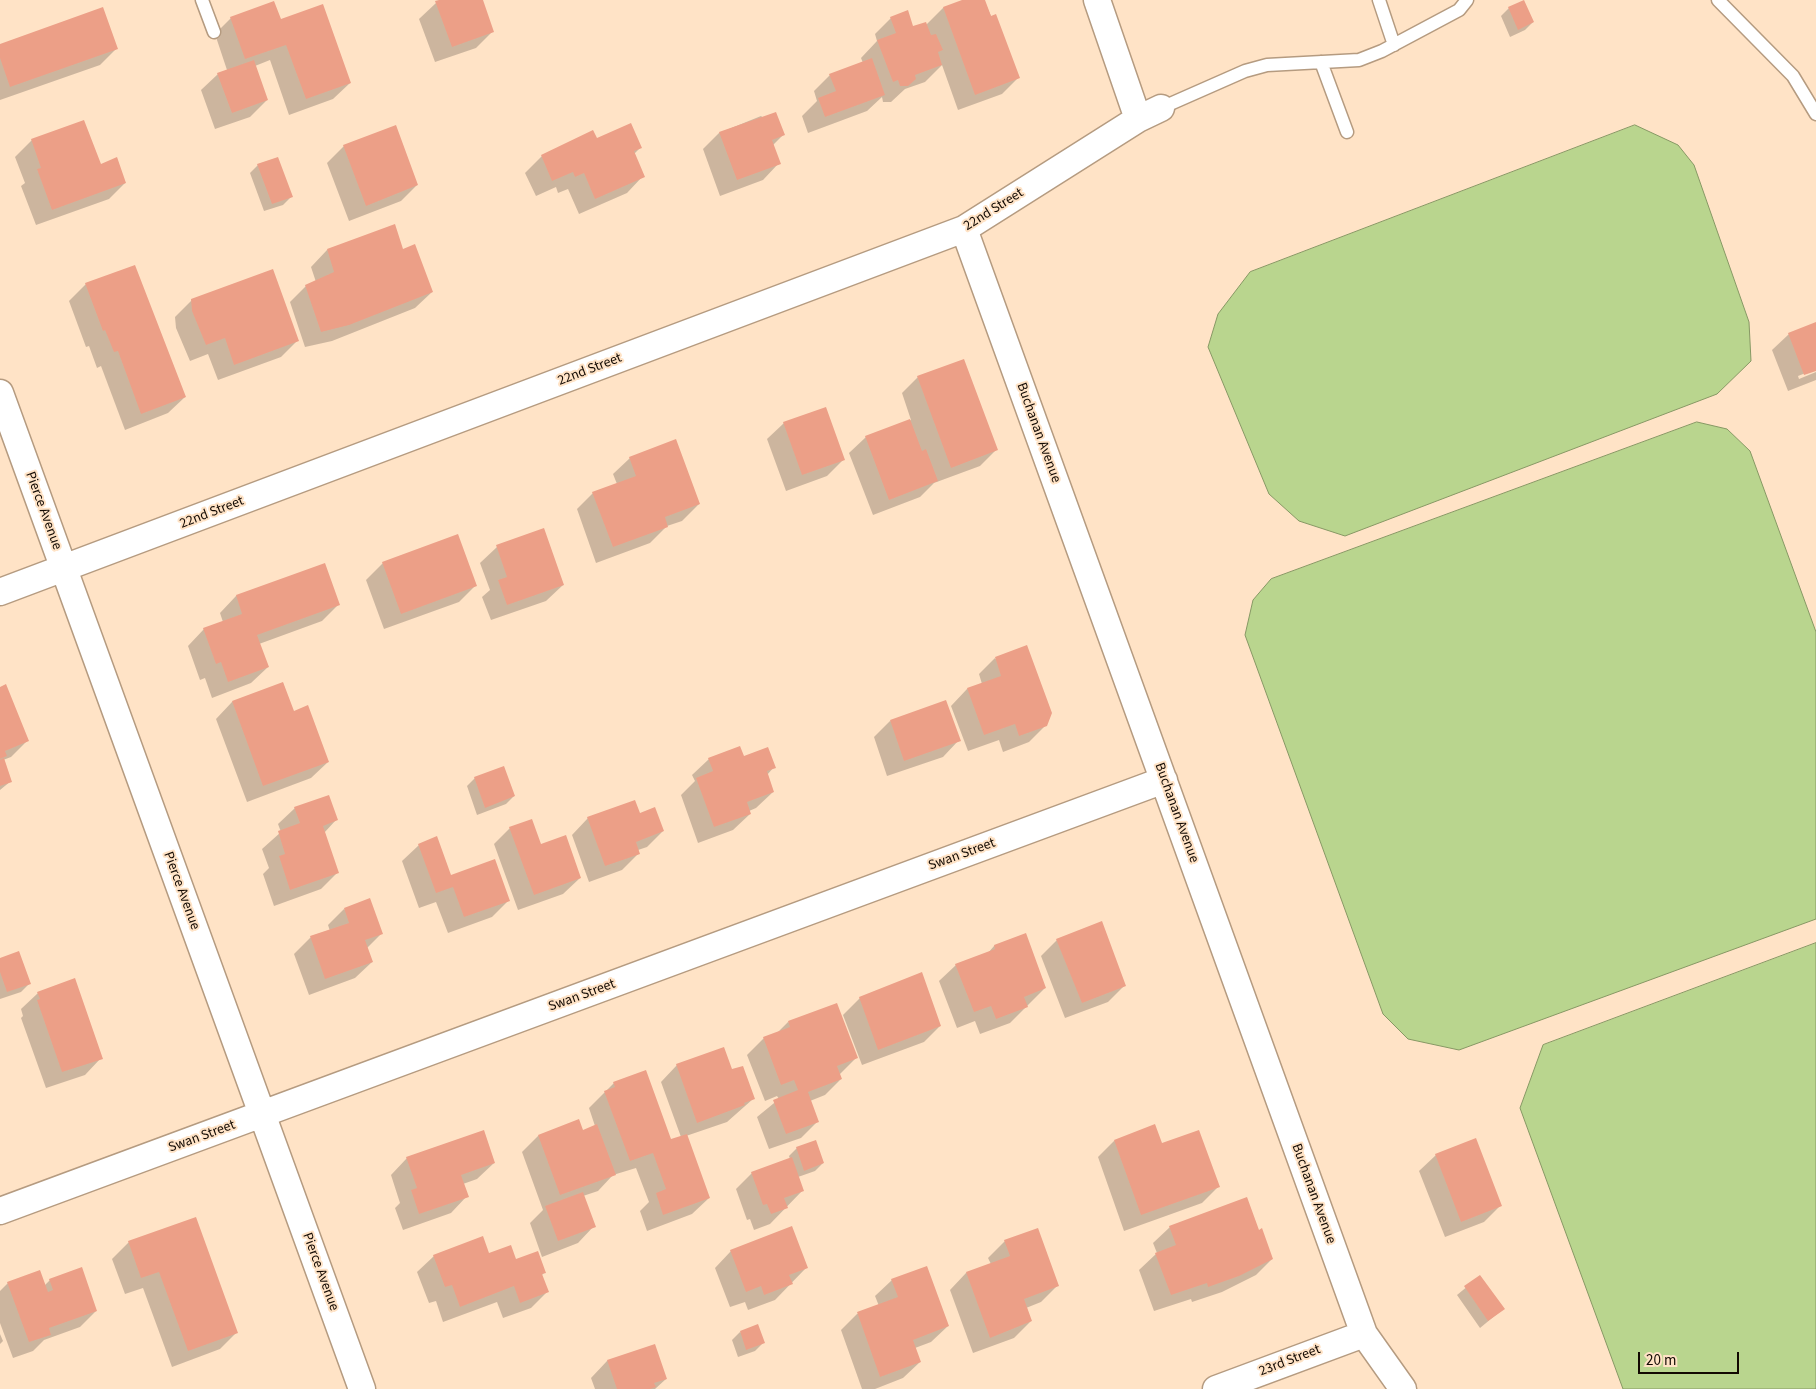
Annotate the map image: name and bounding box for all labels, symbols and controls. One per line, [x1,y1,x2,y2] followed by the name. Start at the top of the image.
[961,185,1027,235] street label: 22nd Street
[556,350,624,390] street label: 22nd Street
[1012,381,1064,485] street label: Buchanan Avenue
[21,470,65,552] street label: Pierce Avenue
[178,493,246,533] street label: 22nd Street
[1150,761,1202,865] street label: Buchanan Avenue
[926,835,998,875] street label: Swan Street
[159,850,203,932] street label: Pierce Avenue
[546,976,618,1016] street label: Swan Street
[166,1117,238,1157] street label: Swan Street
[1287,1142,1339,1246] street label: Buchanan Avenue
[298,1231,342,1313] street label: Pierce Avenue
[1257,1342,1323,1380] street label: 23rd Street
[1641,1342,1742,1374] scale bar
[1646,1350,1676,1371] text: 20 m

